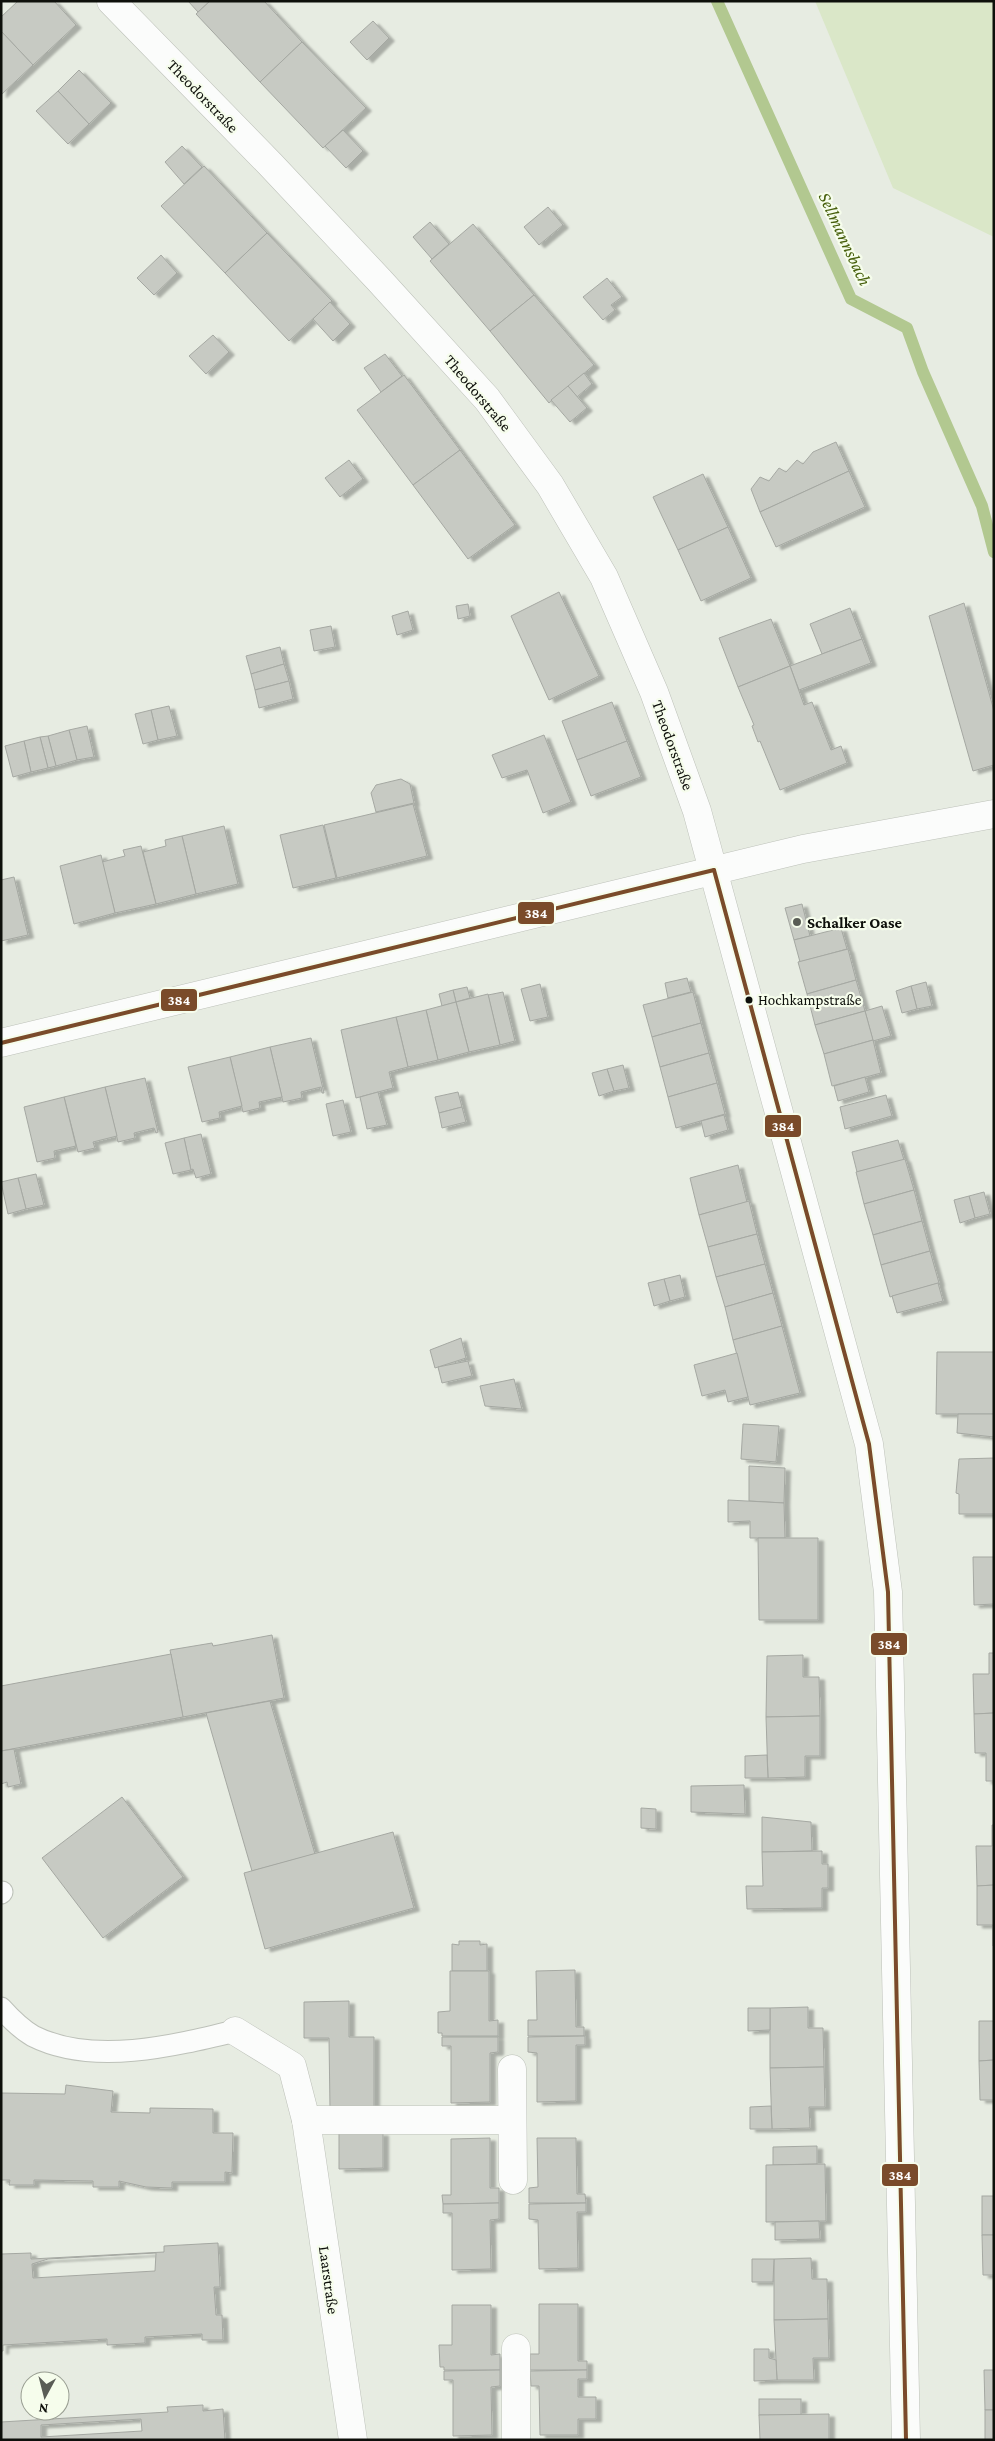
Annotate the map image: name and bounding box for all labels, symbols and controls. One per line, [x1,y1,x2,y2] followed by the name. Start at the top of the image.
[164,56,242,136] street label: Theodorstraße
[815,189,876,289] water label: Sellmannsbach
[441,351,515,435] street label: Theodorstraße
[649,698,697,792] street label: Theodorstraße
[517,901,555,925] line badge: 384
[525,905,548,921] text: 384
[807,914,903,931] place label: Schalker Oase
[791,916,803,928] marker: Schalker Oase
[160,988,198,1012] line badge: 384
[168,992,191,1008] text: 384
[758,992,862,1009] place label: Hochkampstraße
[744,995,754,1005] marker: Hochkampstraße
[764,1114,802,1138] line badge: 384
[772,1118,795,1134] text: 384
[870,1632,908,1656] line badge: 384
[878,1636,901,1652] text: 384
[881,2163,919,2187] line badge: 384
[889,2167,912,2183] text: 384
[316,2245,342,2315] street label: Laarstraße
[20,2371,70,2421] north arrow
[37,2400,49,2417] text: N

